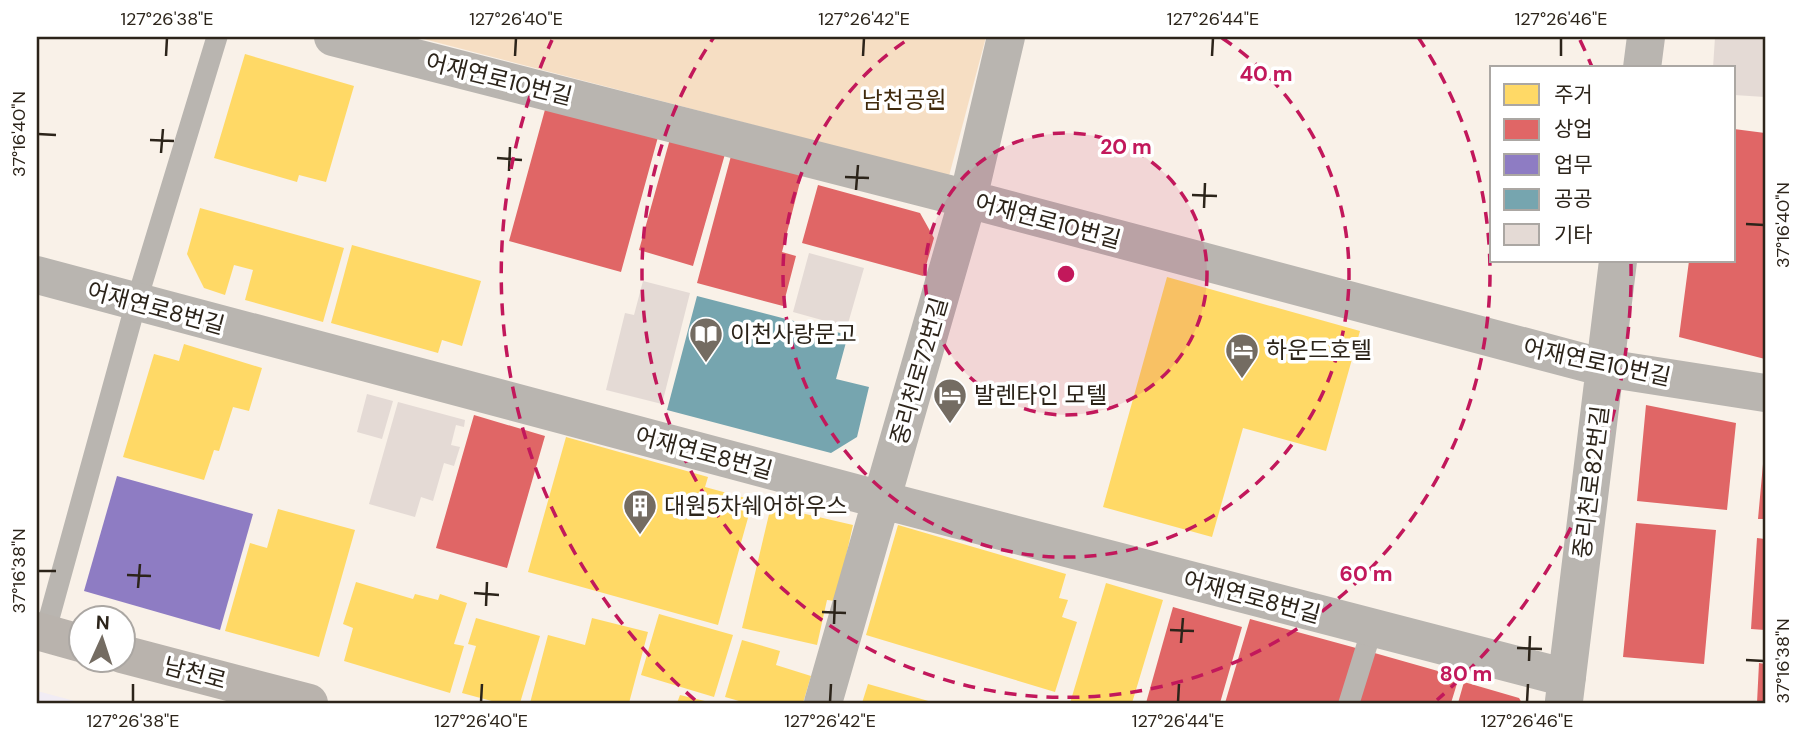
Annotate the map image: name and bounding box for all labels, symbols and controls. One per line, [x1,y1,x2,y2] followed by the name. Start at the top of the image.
[121,7,214,31] text: 127°26'38"E
[469,7,563,31] text: 127°26'40"E
[818,7,910,31] text: 127°26'42"E
[1167,7,1259,31] text: 127°26'44"E
[1515,7,1607,31] text: 127°26'46"E
[423,46,575,112] street label: 어재연로10번길
[1239,60,1293,88] text: 40 m
[1490,66,1736,262] legend
[1554,81,1593,109] text: 주거
[862,85,946,115] park label: 남천공원
[7,91,31,177] text: 37°16'40"N
[1554,115,1593,143] text: 상업
[1100,133,1152,161] text: 20 m
[1554,151,1593,179] text: 업무
[1771,182,1795,268] text: 37°16'40"N
[1554,185,1593,213] text: 공공
[972,187,1124,255] street label: 어재연로10번길
[1554,221,1593,249] text: 기타
[1054,262,1078,286] centre of rings
[84,275,228,341] street label: 어재연로8번길
[884,294,954,448] street label: 중리천로72번길
[687,315,725,364] library icon: 이천사랑문고
[730,319,857,349] place label: 이천사랑문고
[1223,331,1261,380] hotel icon: 하운드호텔
[1521,332,1673,392] street label: 어재연로10번길
[1266,335,1372,365] place label: 하운드호텔
[931,376,969,425] hotel icon: 발렌타인 모텔
[974,380,1107,410] place label: 발렌타인 모텔
[1567,404,1615,560] street label: 중리천로82번길
[632,420,776,486] street label: 어재연로8번길
[621,487,659,536] building icon: 대원5차쉐어하우스
[664,491,847,521] place label: 대원5차쉐어하우스
[7,528,31,614] text: 37°16'38"N
[1340,560,1392,588] text: 60 m
[1180,564,1324,630] street label: 어재연로8번길
[66,604,136,674] north arrow
[95,610,110,635] text: N
[1771,618,1795,704] text: 37°16'38"N
[160,650,230,696] street label: 남천로
[1440,660,1492,688] text: 80 m
[87,709,180,733] text: 127°26'38"E
[434,709,528,733] text: 127°26'40"E
[784,709,876,733] text: 127°26'42"E
[1132,709,1224,733] text: 127°26'44"E
[1481,709,1573,733] text: 127°26'46"E

